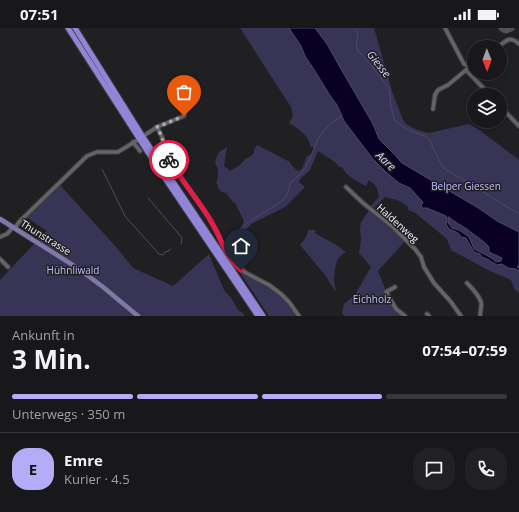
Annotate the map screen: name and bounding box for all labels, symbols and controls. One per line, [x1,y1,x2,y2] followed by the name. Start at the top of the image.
[20,4,59,24] text: 07:51
[467,40,507,80] north arrow
[467,40,507,128] map controls
[364,47,395,81] water label: Giesse
[167,75,201,116] pin
[173,81,195,103] icon: bag
[467,88,507,128] button: layers
[149,140,189,180] courier
[372,147,400,174] water label: Aare
[158,149,180,171] icon: bike
[431,179,501,193] park label: Belper Giessen
[374,200,422,246] street label: Haldenweg
[18,216,74,258] street label: Thunstrasse
[224,229,258,270] pin
[230,235,252,257] icon: home
[47,263,99,277] park label: Hühnliwald
[353,292,391,306] park label: Eichholz
[12,326,75,344] text: Ankunft in
[422,340,507,360] text: 07:54–07:59
[12,341,91,377] text: 3 Min.
[12,405,125,423] text: Unterwegs · 350 m
[413,448,455,490] button: chat
[465,448,507,490] button: phone
[64,450,103,470] text: Emre
[29,459,37,479] text: E
[64,470,130,488] text: Kurier · 4.5

